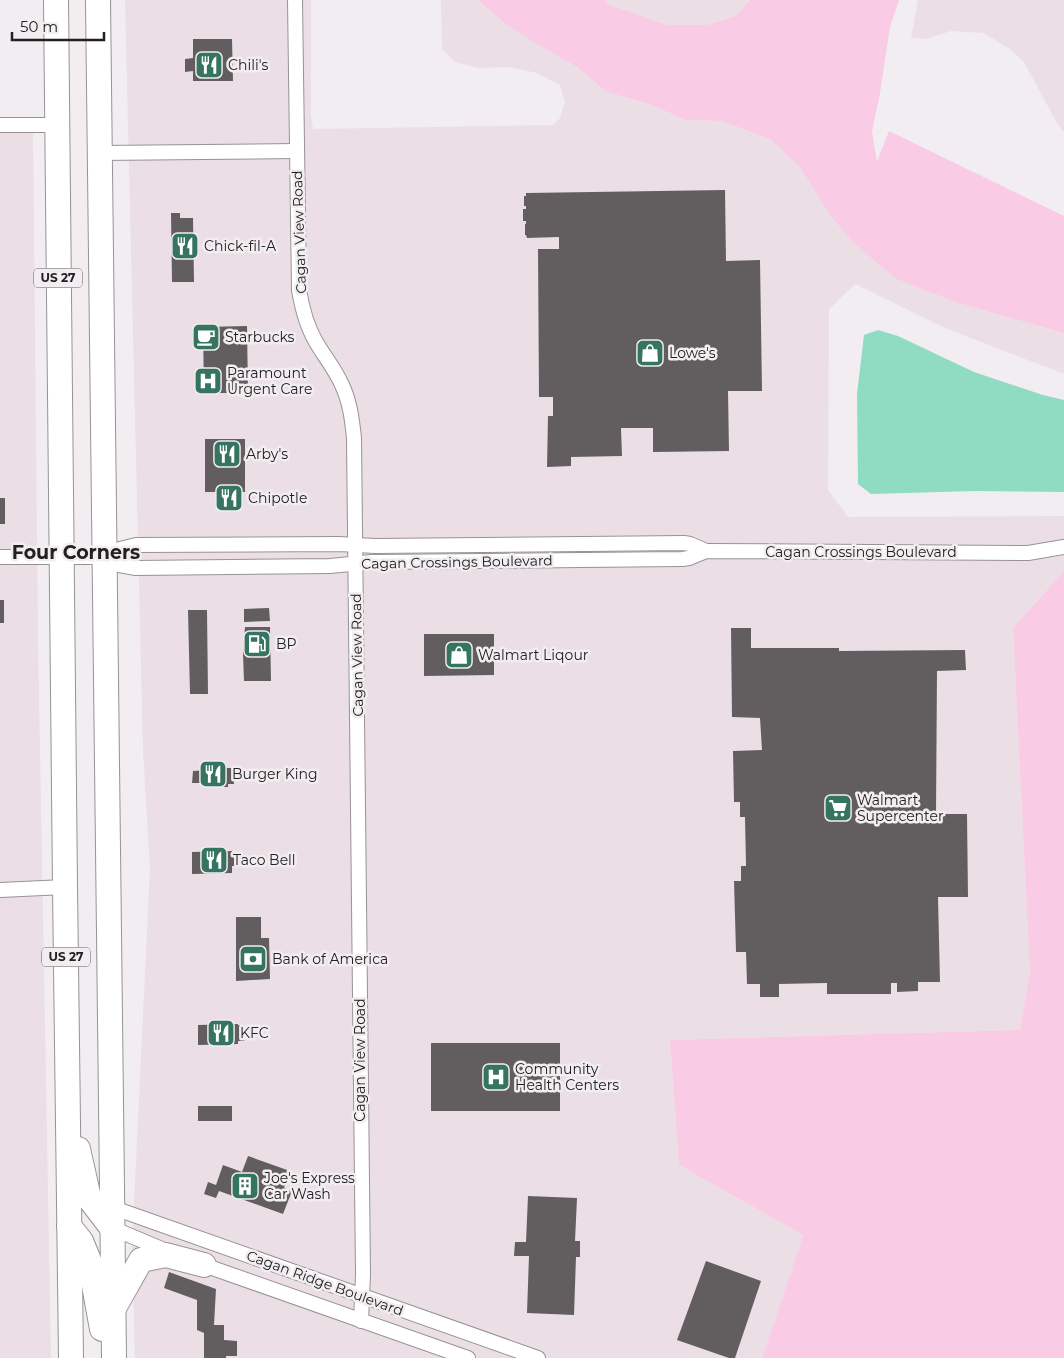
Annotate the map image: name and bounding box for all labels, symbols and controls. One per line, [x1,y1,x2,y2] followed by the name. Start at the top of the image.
[12,10,105,42] scale bar
[20,17,58,36] text: 50 m
[194,50,224,80] restaurant icon: Chili's
[228,56,269,74] place label: Chili's
[288,170,310,294] street label: Cagan View Road
[170,231,200,261] restaurant icon: Chick-fil-A
[204,237,277,255] place label: Chick-fil-A
[34,268,82,288] road number: US 27
[191,322,221,352] cafe icon: Starbucks
[225,328,295,346] place label: Starbucks
[635,338,665,368] shop icon: Lowe's
[669,344,716,362] place label: Lowe's
[227,364,312,398] place label: Paramount Urgent Care
[193,366,223,396] hospital icon: Paramount Urgent Care
[212,439,242,469] restaurant icon: Arby's
[246,445,288,463] place label: Arby's
[214,483,244,513] restaurant icon: Chipotle
[248,489,307,507] place label: Chipotle
[12,541,140,564] district label: Four Corners
[765,543,957,561] street label: Cagan Crossings Boulevard
[361,551,553,573] street label: Cagan Crossings Boulevard
[347,593,367,717] street label: Cagan View Road
[242,629,272,659] fuel station icon: BP
[276,635,297,653] place label: BP
[444,640,474,670] shop icon: Walmart Liqour
[478,646,589,664] place label: Walmart Liqour
[198,759,228,789] restaurant icon: Burger King
[232,765,318,783] place label: Burger King
[857,791,944,825] place label: Walmart Supercenter
[823,793,853,823] supermarket icon: Walmart Supercenter
[199,845,229,875] restaurant icon: Taco Bell
[233,851,296,869] place label: Taco Bell
[238,944,268,974] bank icon: Bank of America
[42,948,90,966] road number: US 27
[272,950,388,968] place label: Bank of America
[351,998,369,1122] street label: Cagan View Road
[206,1018,236,1048] restaurant icon: KFC
[240,1024,269,1042] place label: KFC
[515,1060,619,1094] place label: Community Health Centers
[481,1062,511,1092] hospital icon: Community Health Centers
[263,1169,355,1203] place label: Joe's Express Car Wash
[230,1171,260,1201] building icon: Joe's Express Car Wash
[244,1246,406,1320] street label: Cagan Ridge Boulevard

